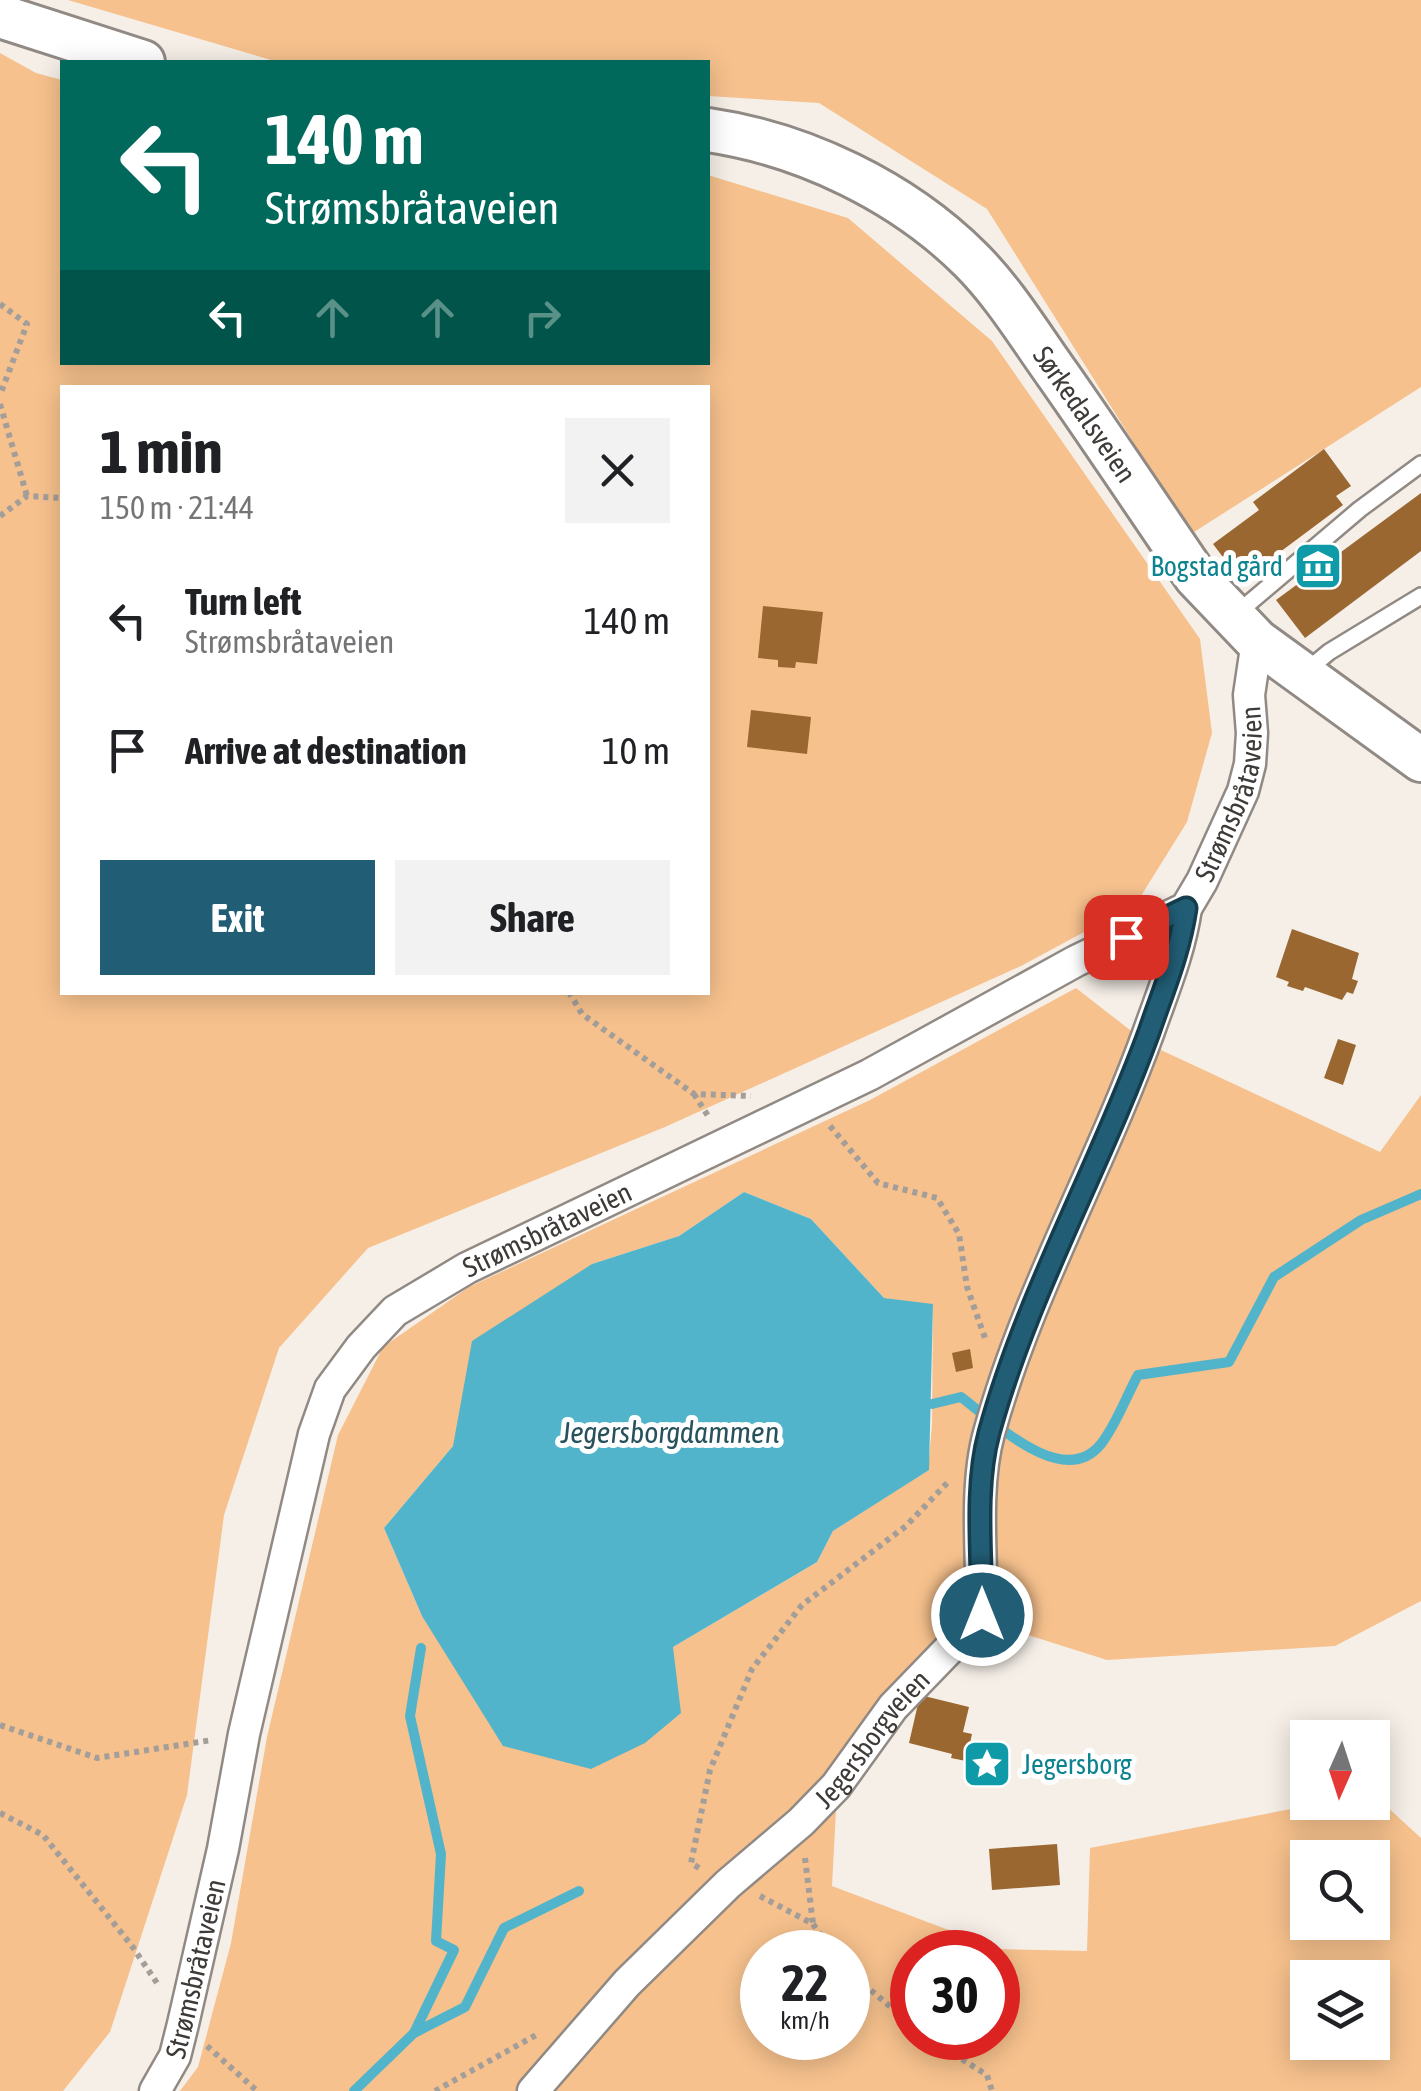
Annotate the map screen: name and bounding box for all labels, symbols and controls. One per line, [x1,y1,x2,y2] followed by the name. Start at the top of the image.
[265,99,424,179] text: 140 m
[100,100,230,230] icon: left
[265,182,559,234] text: Strømsbråtaveien
[200,290,255,345] icon: left
[305,290,360,345] icon: ahead
[410,290,465,345] icon: ahead
[515,290,570,345] icon: right
[1027,340,1143,488] street label: Sørkedalsveien
[100,417,223,486] text: 1 min
[565,418,670,523] button: close
[100,489,254,526] text: 150 m · 21:44
[1292,540,1344,592] museum icon: Bogstad gård
[1150,550,1283,582] place label: Bogstad gård
[185,580,301,623] text: Turn left
[100,593,155,648] icon: left
[584,599,670,642] text: 140 m
[185,623,394,660] text: Strømsbråtaveien
[1188,705,1268,886] street label: Strømsbråtaveien
[100,723,155,778] icon: arrive
[185,729,467,772] text: Arrive at destination
[602,729,670,772] text: 10 m
[100,860,375,975] button: Exit
[395,860,670,975] button: Share
[1084,895,1169,980] pin
[1099,910,1154,965] icon: arrive
[458,1175,637,1284] street label: Strømsbråtaveien
[560,1415,779,1449] water label: Jegersborgdammen
[930,1563,1034,1667] position arrow
[808,1663,936,1814] street label: Jegersborgveien
[1290,1720,1390,1820] north arrow
[1290,1720,1390,2060] map controls
[961,1738,1013,1790] place icon: Jegersborg
[1022,1748,1132,1780] place label: Jegersborg
[1290,1840,1390,1940] button: search
[159,1876,232,2062] street label: Strømsbråtaveien
[890,1930,1020,2060] speed limit sign: 30
[781,1954,828,2012] text: 22
[1290,1960,1390,2060] button: layers
[780,2006,830,2034] text: km/h

